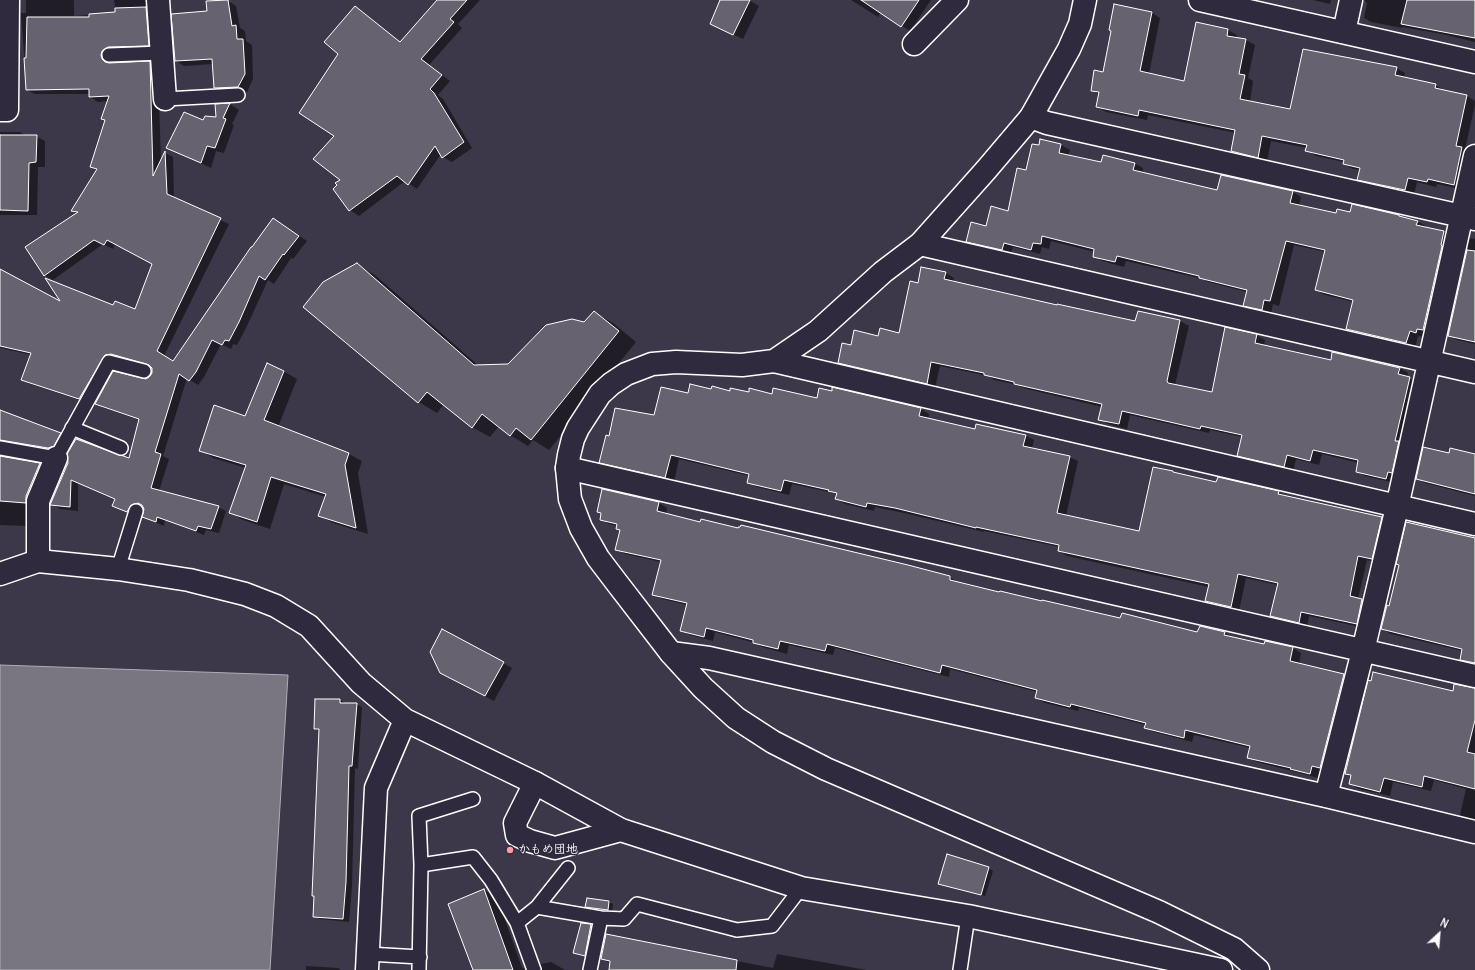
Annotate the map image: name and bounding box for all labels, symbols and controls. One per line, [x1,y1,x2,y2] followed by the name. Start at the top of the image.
[518,843,578,857] place label: かもめ団地
[505,845,515,855] marker: かもめ団地
[1419,914,1459,954] north arrow
[1438,915,1451,931] text: N

